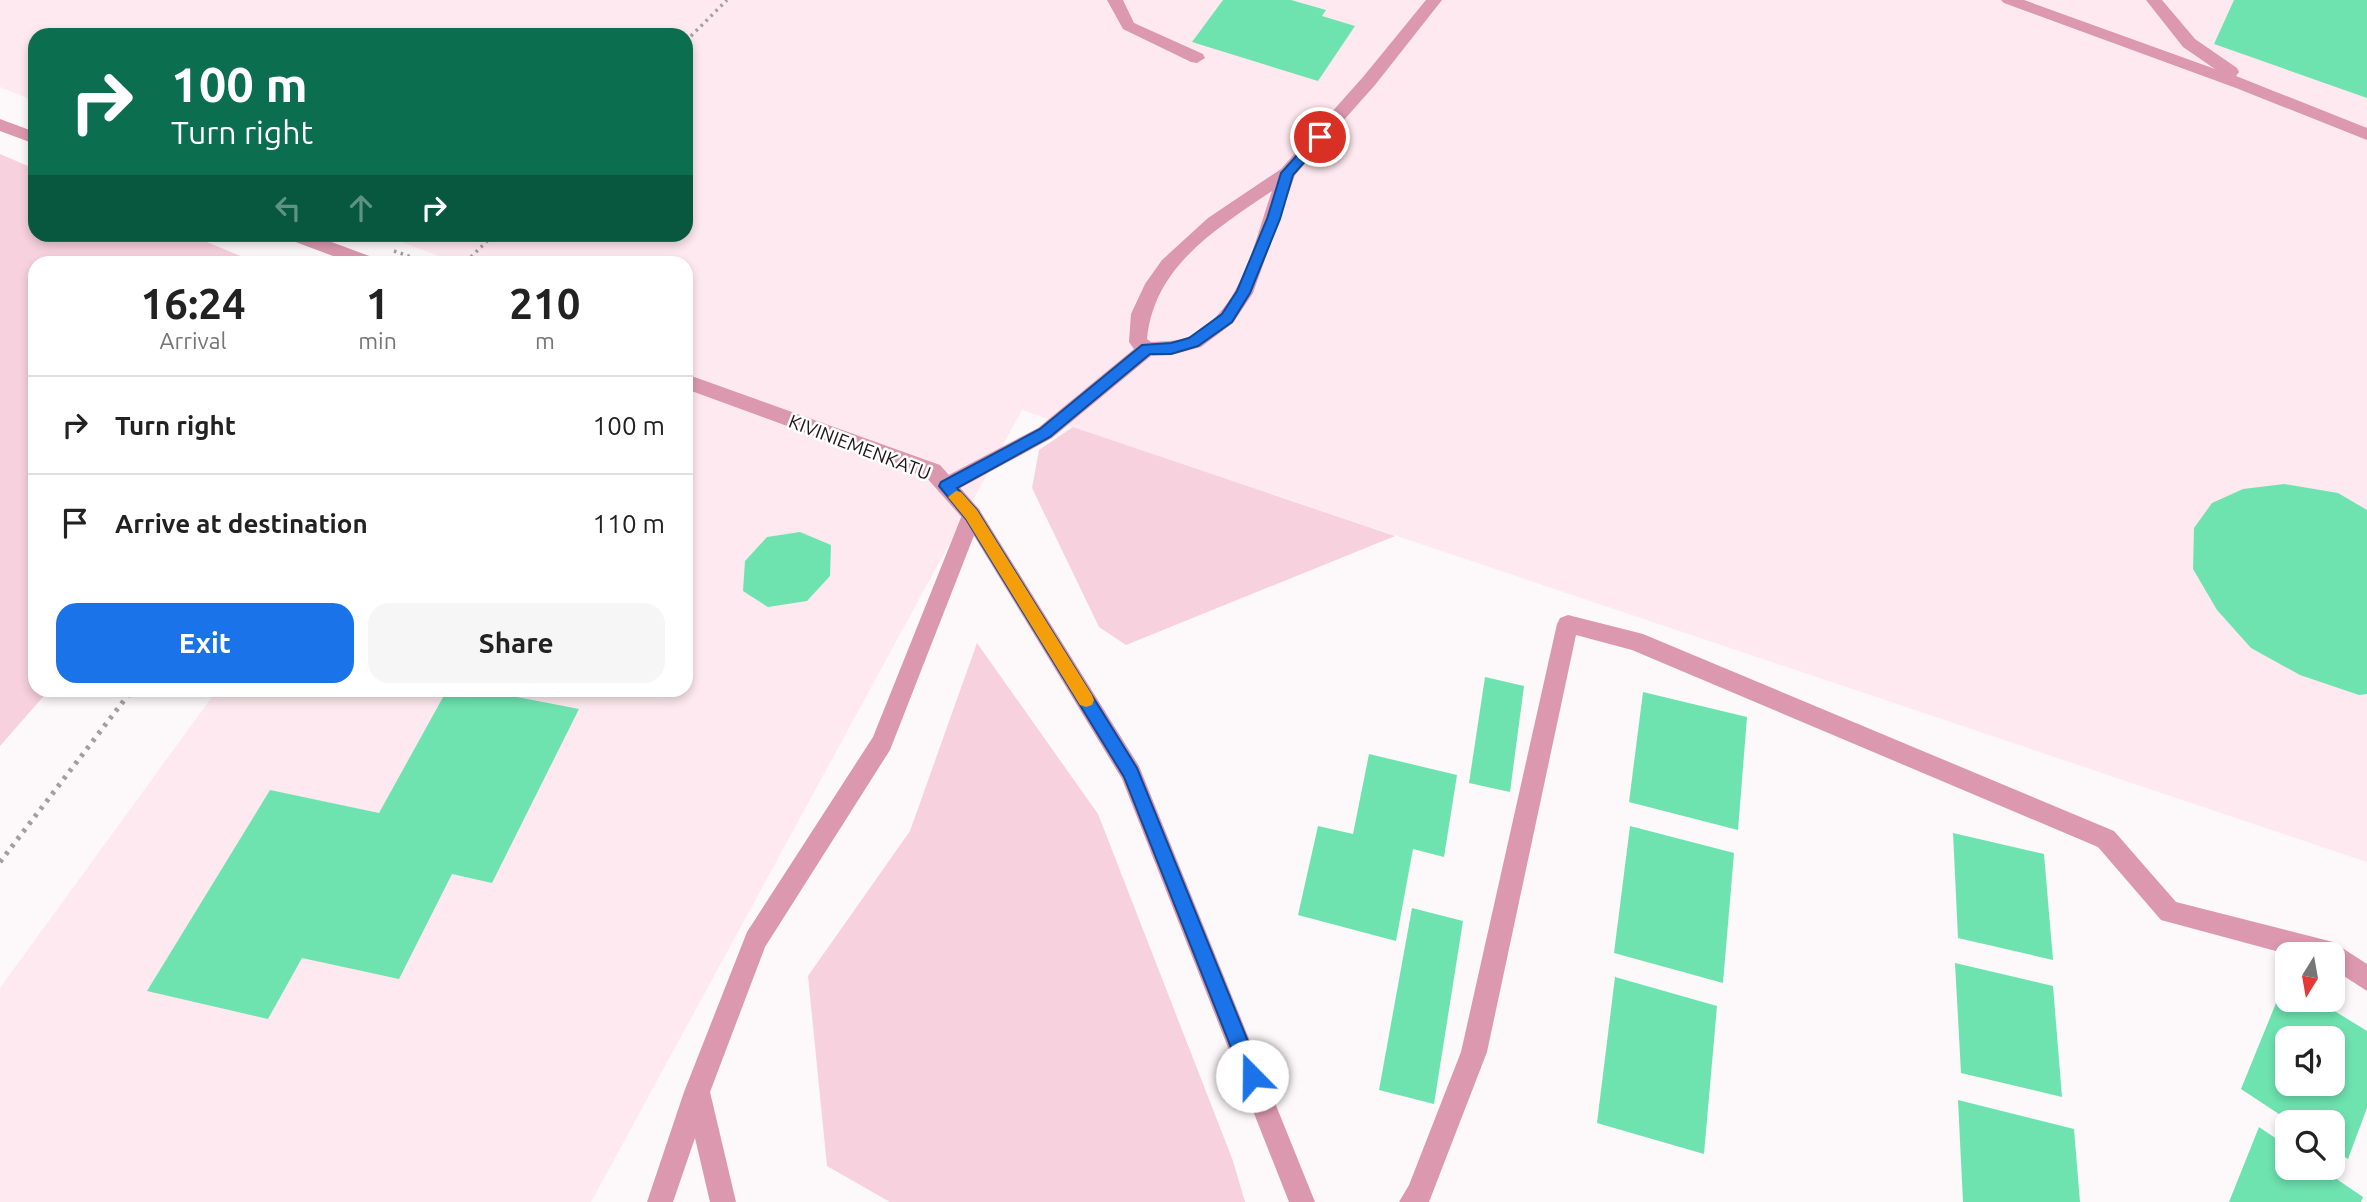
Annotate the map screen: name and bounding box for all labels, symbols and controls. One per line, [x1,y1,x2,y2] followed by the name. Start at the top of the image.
[56,56,147,147] icon: right
[171,56,308,111] text: 100 m
[1290,107,1350,167] pin
[171,114,313,150] text: Turn right
[1301,118,1339,156] icon: arrive
[269,189,307,227] icon: left
[342,189,380,227] icon: ahead
[415,189,453,227] icon: right
[141,280,246,327] text: 16:24
[366,280,389,327] text: 1
[509,280,580,327] text: 210
[160,328,227,353] text: Arrival
[358,328,397,353] text: min
[535,328,555,353] text: m
[56,406,94,444] icon: right
[786,410,934,484] street label: KIVINIEMENKATU
[115,411,236,440] text: Turn right
[593,411,665,440] text: 100 m
[56,504,94,542] icon: arrive
[115,509,368,538] text: Arrive at destination
[593,509,665,538] text: 110 m
[56,603,354,683] button: Exit
[368,603,665,683] button: Share
[2275,942,2345,1012] north arrow
[2275,942,2345,1180] map controls
[2275,1026,2345,1096] button: sound
[1215,1039,1289,1113] position arrow
[2275,1110,2345,1180] button: search

